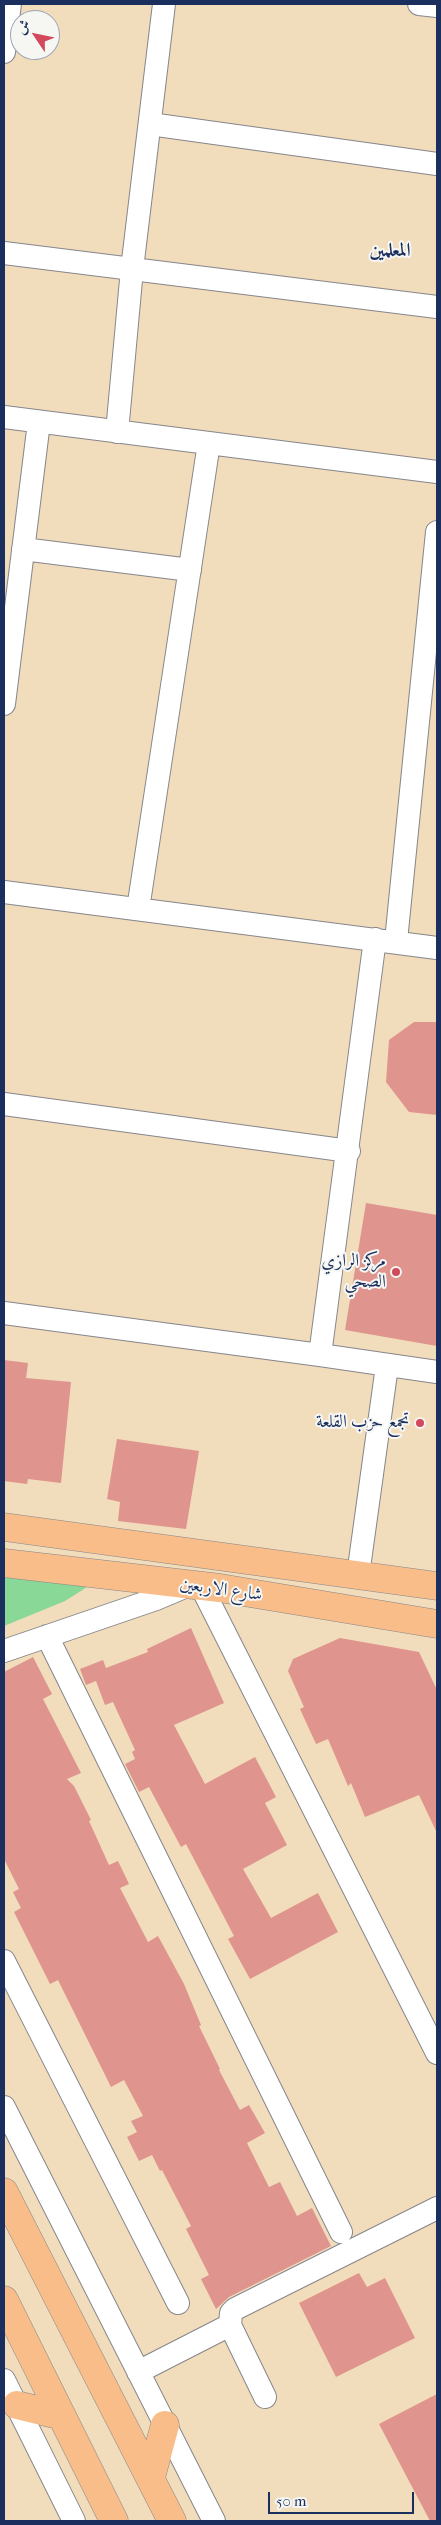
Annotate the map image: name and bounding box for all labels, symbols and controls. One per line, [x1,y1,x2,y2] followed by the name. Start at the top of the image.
[10,10,60,60] north arrow
[12,16,34,37] text: ش
[369,240,411,262] district label: المعلمين
[321,1251,386,1294] place label: مركز الرازي الصحي
[390,1266,402,1278] marker: مركز الرازي الصحي
[316,1412,410,1434] place label: تجمع حزب القلعة
[414,1417,426,1429] marker: تجمع حزب القلعة
[178,1574,264,1606] street label: شارع الاربعين
[271,2482,417,2514] scale bar
[276,2492,306,2510] text: 50 m

